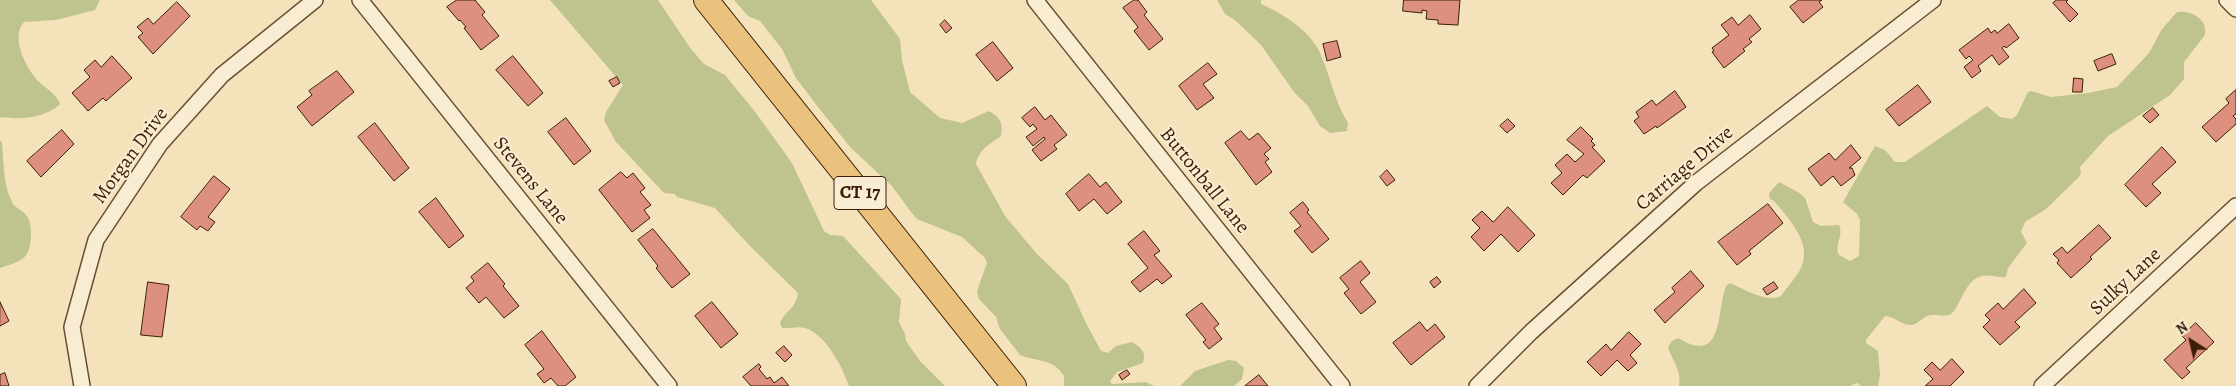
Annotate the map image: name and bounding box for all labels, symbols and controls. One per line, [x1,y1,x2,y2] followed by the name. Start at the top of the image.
[88,103,174,209] street label: Morgan Drive
[1631,121,1739,217] street label: Carriage Drive
[1154,123,1254,239] street label: Buttonball Lane
[487,132,573,230] street label: Stevens Lane
[834,177,886,210] road number: CT 17
[2085,243,2167,321] street label: Sulky Lane
[2166,316,2216,366] north arrow
[2172,318,2192,339] text: N

